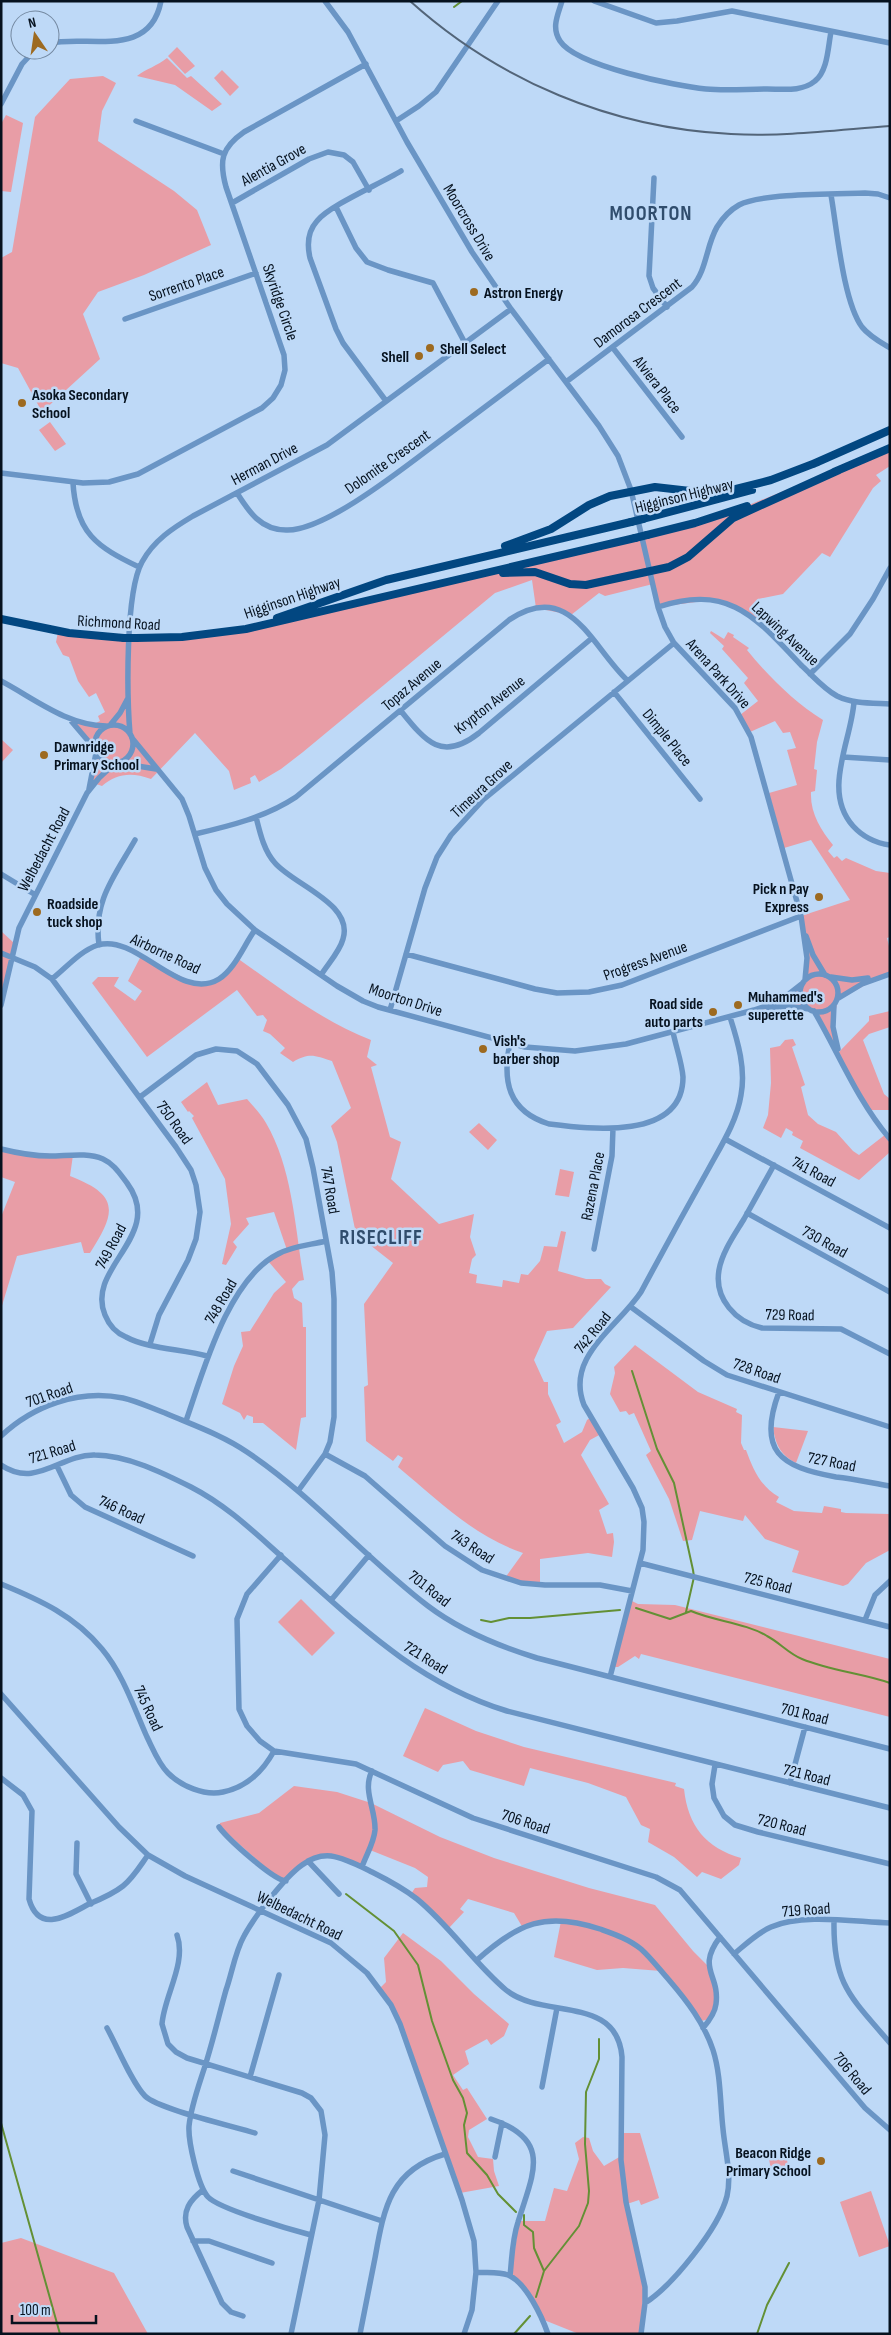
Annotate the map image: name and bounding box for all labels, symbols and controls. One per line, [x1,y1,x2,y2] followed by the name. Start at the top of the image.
[10,10,60,60] north arrow
[27,14,38,32] text: N
[237,140,310,191] street label: Alentia Grove
[438,181,499,265] street label: Moorcross Drive
[609,201,693,226] district label: MOORTON
[258,262,302,343] street label: Skyridge Circle
[146,263,227,306] street label: Sorrento Place
[590,274,686,352] street label: Damorosa Crescent
[483,284,563,303] place label: Astron Energy
[468,286,480,298] marker: Astron Energy
[440,340,506,359] place label: Shell Select
[424,342,436,354] marker: Shell Select
[381,348,409,367] place label: Shell
[413,350,425,362] marker: Shell
[628,352,685,417] street label: Alviera Place
[31,386,129,423] place label: Asoka Secondary School
[16,397,28,409] marker: Asoka Secondary School
[341,426,434,499] street label: Dolomite Crescent
[228,439,301,490] street label: Herman Drive
[633,475,736,518] street label: Higginson Highway
[242,573,343,624] street label: Higginson Highway
[747,598,823,670] street label: Lapwing Avenue
[77,612,161,635] street label: Richmond Road
[681,634,754,713] street label: Arena Park Drive
[378,655,446,716] street label: Topaz Avenue
[451,672,529,739] street label: Krypton Avenue
[638,705,696,770] street label: Dimple Place
[54,738,139,775] place label: Dawnridge Primary School
[38,749,50,761] marker: Dawnridge Primary School
[447,756,517,822] street label: Timeura Grove
[14,804,75,895] street label: Welbedacht Road
[753,880,809,917] place label: Pick n Pay Express
[813,891,825,903] marker: Pick n Pay Express
[47,895,103,932] place label: Roadside tuck shop
[31,906,43,918] marker: Roadside tuck shop
[127,930,203,979] street label: Airborne Road
[601,937,690,985] street label: Progress Avenue
[366,980,445,1021] street label: Moorton Drive
[748,988,823,1025] place label: Muhammed's superette
[645,995,703,1032] place label: Road side auto parts
[732,999,744,1011] marker: Muhammed's superette
[707,1006,719,1018] marker: Road side auto parts
[493,1032,560,1069] place label: Vish's barber shop
[477,1043,489,1055] marker: Vish's barber shop
[152,1097,196,1148] street label: 750 Road
[578,1150,609,1222] street label: Razena Place
[788,1153,839,1192] street label: 741 Road
[316,1165,343,1215] street label: 747 Road
[92,1221,131,1273] street label: 749 Road
[798,1222,851,1263] street label: 730 Road
[339,1225,423,1250] district label: RISECLIFF
[201,1276,242,1328] street label: 748 Road
[765,1306,815,1325] street label: 729 Road
[571,1308,616,1358] street label: 742 Road
[730,1354,783,1388] street label: 728 Road
[24,1379,75,1412] street label: 701 Road
[27,1436,78,1469] street label: 721 Road
[806,1449,857,1476] street label: 727 Road
[95,1492,147,1529] street label: 746 Road
[447,1526,498,1568] street label: 743 Road
[404,1567,454,1612] street label: 701 Road
[742,1568,794,1599] street label: 725 Road
[400,1638,451,1679] street label: 721 Road
[129,1683,166,1734] street label: 745 Road
[779,1699,830,1730] street label: 701 Road
[781,1760,832,1790] street label: 721 Road
[499,1806,552,1839] street label: 706 Road
[755,1810,808,1841] street label: 720 Road
[253,1887,345,1945] street label: Welbedacht Road
[781,1899,831,1922] street label: 719 Road
[829,2049,875,2099] street label: 706 Road
[726,2144,811,2181] place label: Beacon Ridge Primary School
[815,2155,827,2167] marker: Beacon Ridge Primary School
[12,2292,96,2324] scale bar
[20,2301,51,2320] text: 100 m

